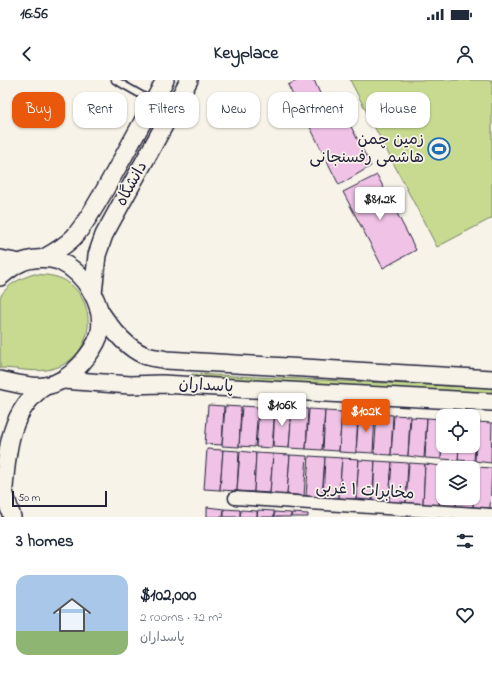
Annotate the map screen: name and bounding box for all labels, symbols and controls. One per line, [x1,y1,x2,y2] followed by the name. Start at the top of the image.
[20,3,48,25] text: 16:56
[214,41,278,67] text: Keyplace
[16,43,38,65] icon: back
[454,43,476,65] icon: person
[12,92,65,128] chip: Buy
[73,92,127,128] chip: Rent
[135,92,199,128] chip: Filters
[207,92,260,128] chip: New
[268,92,358,128] chip: Apartment
[366,92,430,128] chip: House
[310,128,424,170] place label: زمین چمن هاشمی رفسنجانی
[426,136,452,162] sports icon: زمین چمن هاشمی رفسنجانی
[110,157,154,211] street label: دانشگاه
[347,187,413,221] pin: $81.2K
[364,190,396,209] text: $81.2K
[178,373,234,399] street label: پاسداران
[254,393,310,427] pin: $106K
[267,396,297,415] text: $106K
[338,399,394,433] pin: $102K
[351,402,381,421] text: $102K
[436,409,480,505] map controls
[436,409,480,453] button: locate
[436,461,480,505] button: layers
[315,476,415,506] street label: مخابرات ۱ غربی
[12,489,107,508] scale bar
[18,490,40,506] text: 50 m
[16,529,74,554] text: 3 homes
[454,530,476,552] icon: filters
[140,583,196,608] text: $102,000
[48,591,96,639] icon: home
[454,604,476,626] icon: heart
[140,608,222,627] text: 2 rooms · 72 m²
[140,628,184,647] text: پاسداران

